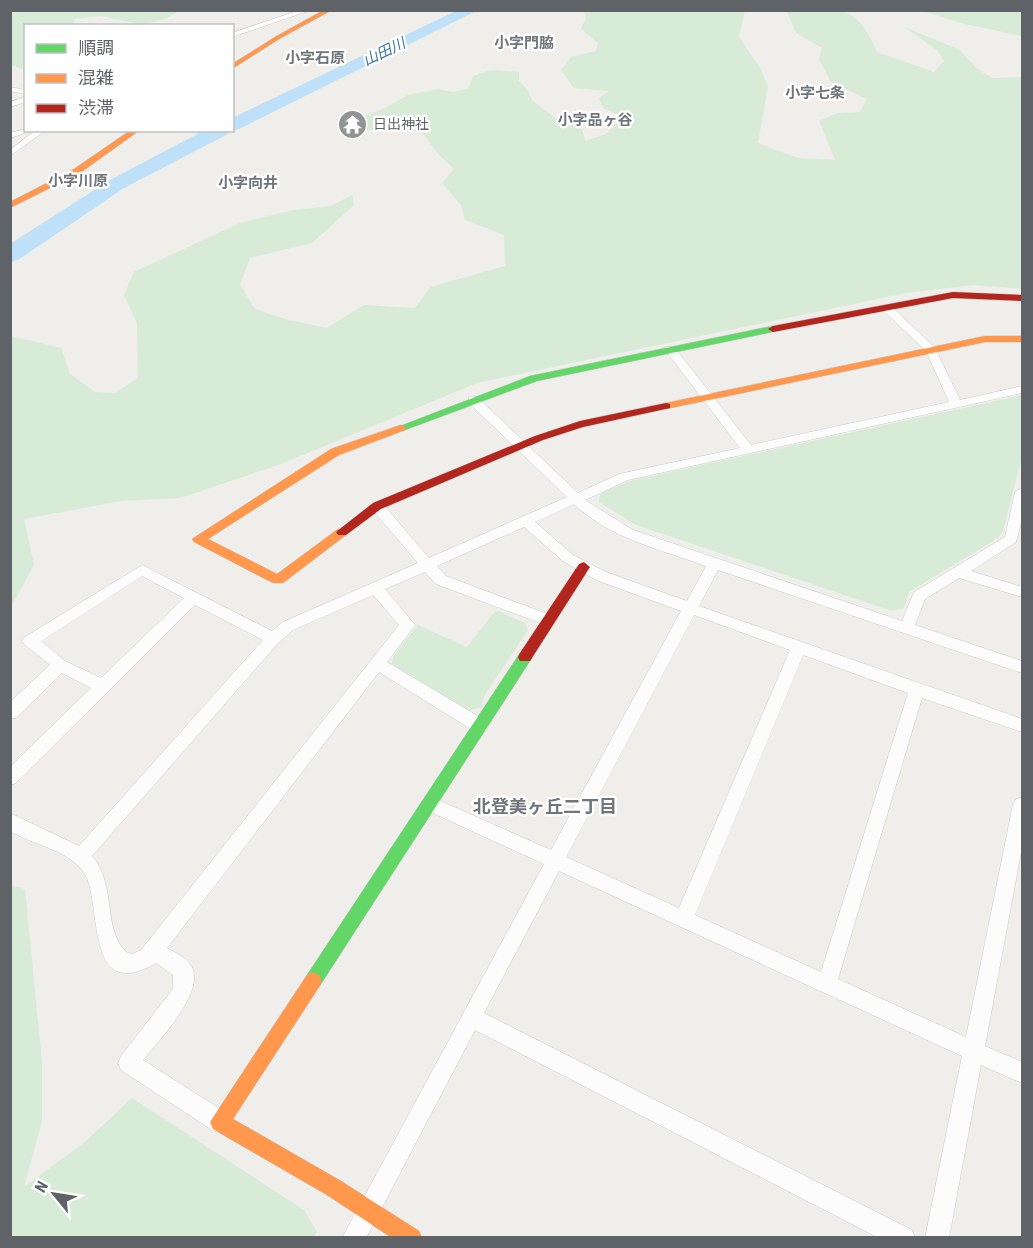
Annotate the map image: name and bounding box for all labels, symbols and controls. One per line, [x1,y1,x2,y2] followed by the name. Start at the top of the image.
[24,24,234,132] legend
[360,33,410,70] water label: 山田川
[494,34,554,52] district label: 小字門脇
[78,37,114,58] text: 順調
[285,49,345,67] district label: 小字石原
[78,67,114,88] text: 混雑
[785,84,845,102] district label: 小字七条
[78,97,114,118] text: 渋滞
[336,108,368,140] temple icon: 日出神社
[557,111,633,129] district label: 小字品ヶ谷
[373,116,429,132] place label: 日出神社
[48,172,108,190] district label: 小字川原
[218,174,278,192] district label: 小字向井
[473,796,617,817] district label: 北登美ヶ丘二丁目
[24,1164,84,1224] north arrow
[31,1178,52,1196] text: N

